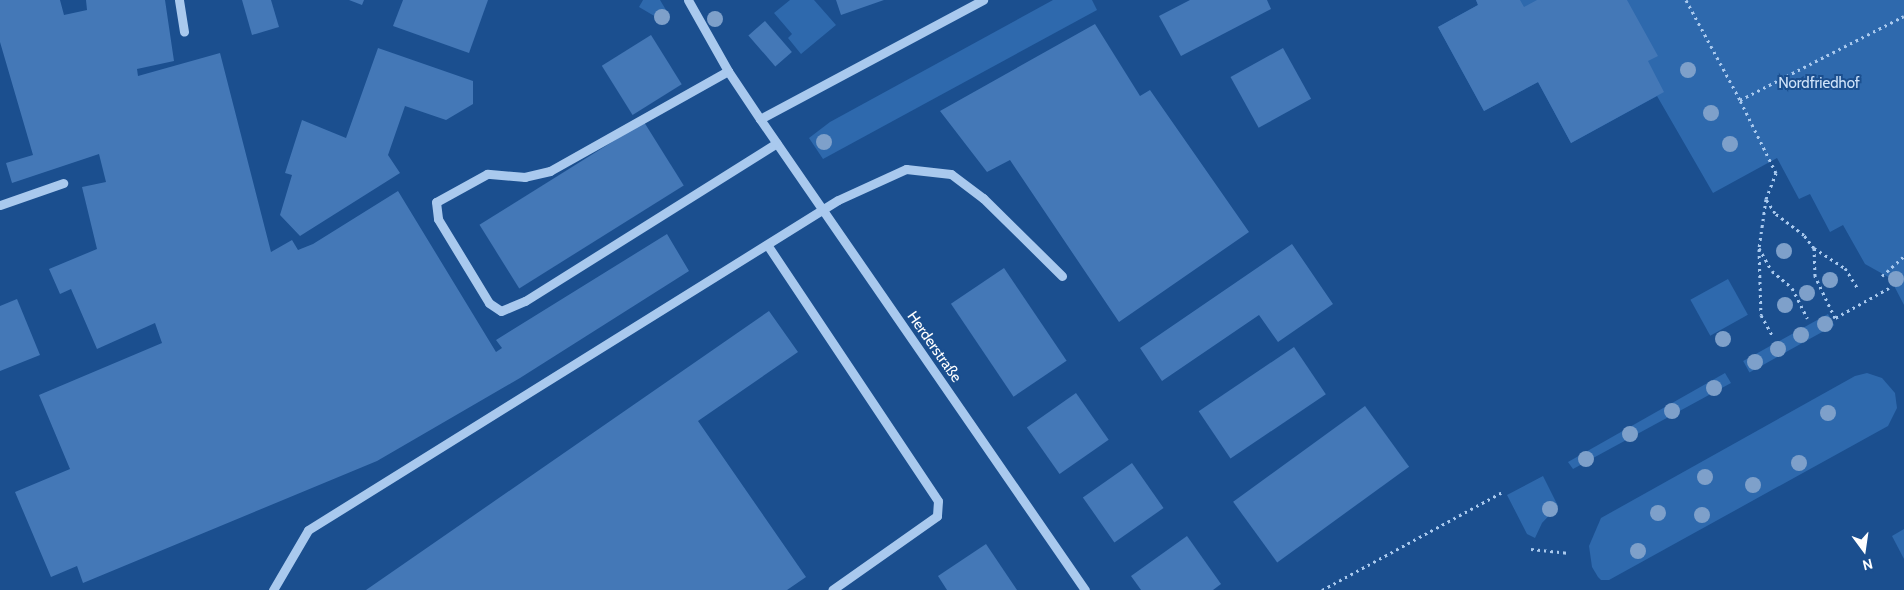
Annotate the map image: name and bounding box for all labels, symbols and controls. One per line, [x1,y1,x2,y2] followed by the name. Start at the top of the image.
[1778,75,1860,93] park label: Nordfriedhof
[903,308,965,386] street label: Herderstraße
[1839,525,1889,575] north arrow
[1861,555,1875,574] text: N

